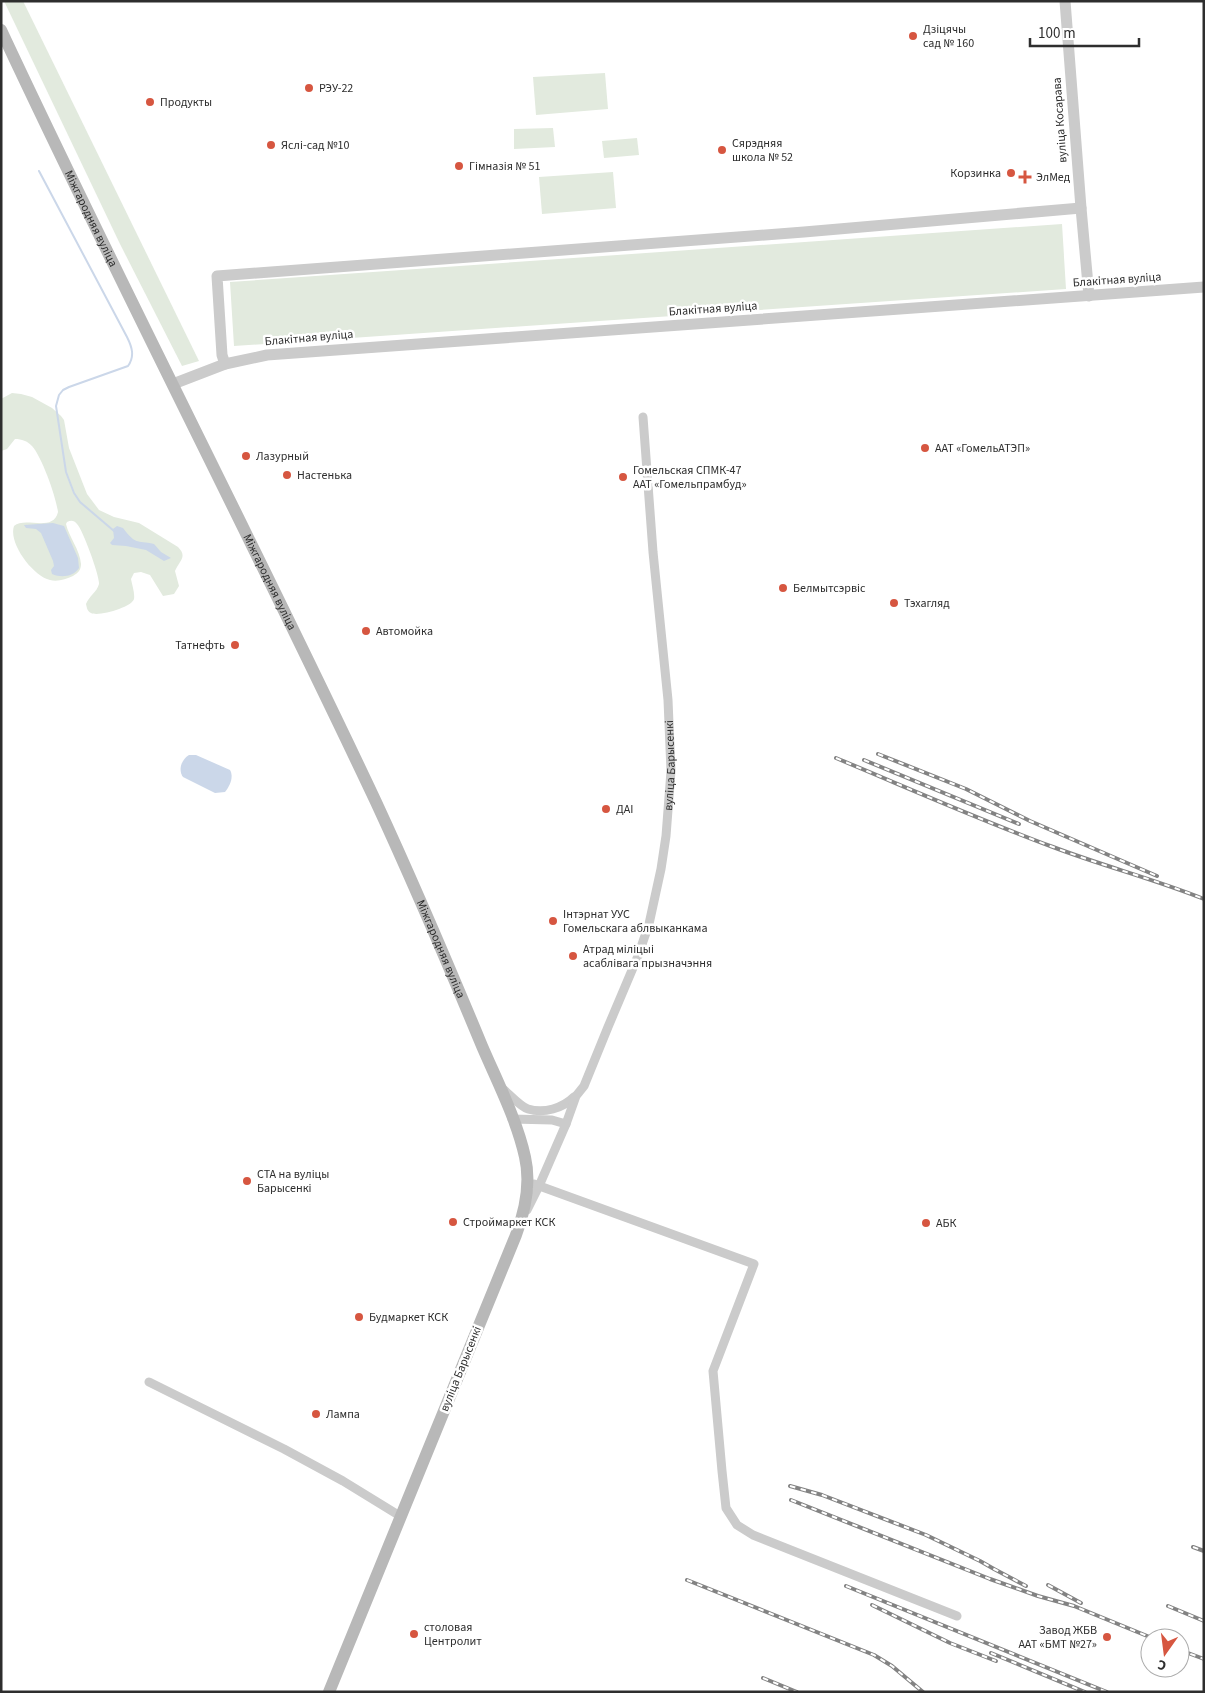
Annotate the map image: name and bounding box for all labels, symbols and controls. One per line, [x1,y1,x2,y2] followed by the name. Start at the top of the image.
[1030,15,1139,47] scale bar
[923,21,974,52] place label: Дзіцячы сад № 160
[1038,23,1076,44] text: 100 m
[907,30,919,42] marker: Дзіцячы сад № 160
[1049,77,1071,163] street label: вуліца Косарава
[319,80,353,97] place label: РЭУ-22
[303,82,315,94] marker: РЭУ-22
[160,94,212,111] place label: Продукты
[144,96,156,108] marker: Продукты
[732,135,793,166] place label: Сярэдняя школа № 52
[281,137,350,154] place label: Яслі-сад №10
[265,139,277,151] marker: Яслі-сад №10
[716,144,728,156] marker: Сярэдняя школа № 52
[469,158,540,175] place label: Гімназія № 51
[453,160,465,172] marker: Гімназія № 51
[950,165,1001,182] place label: Корзинка
[60,167,122,270] street label: Міжгародняя вуліца
[1005,167,1017,179] marker: Корзинка
[1036,169,1071,186] place label: ЭлМед
[1018,170,1032,184] marker: ЭлМед
[1072,268,1162,292] street label: Блакітная вуліца
[668,297,758,321] street label: Блакітная вуліца
[264,326,354,350] street label: Блакітная вуліца
[935,440,1030,457] place label: ААТ «ГомельАТЭП»
[919,442,931,454] marker: ААТ «ГомельАТЭП»
[256,448,309,465] place label: Лазурный
[240,450,252,462] marker: Лазурный
[633,462,747,493] place label: Гомельская СПМК-47 ААТ «Гомельпрамбуд»
[297,467,352,484] place label: Настенька
[281,469,293,481] marker: Настенька
[617,471,629,483] marker: Гомельская СПМК-47 ААТ «Гомельпрамбуд»
[239,531,301,633] street label: Міжгародняя вуліца
[793,580,866,597] place label: Белмытсэрвіс
[777,582,789,594] marker: Белмытсэрвіс
[904,595,950,612] place label: Тэхагляд
[888,597,900,609] marker: Тэхагляд
[376,623,433,640] place label: Автомойка
[360,625,372,637] marker: Автомойка
[175,637,225,654] place label: Татнефть
[229,639,241,651] marker: Татнефть
[659,720,680,811] street label: вуліца Барысенкі
[616,801,633,818] place label: ДАІ
[600,803,612,815] marker: ДАІ
[412,897,470,1001] street label: Міжгародняя вуліца
[563,906,707,937] place label: Інтэрнат УУС Гомельскага аблвыканкама
[547,915,559,927] marker: Інтэрнат УУС Гомельскага аблвыканкама
[583,941,712,972] place label: Атрад міліцыі асаблівага прызначэння
[567,950,579,962] marker: Атрад міліцыі асаблівага прызначэння
[257,1166,329,1197] place label: СТА на вуліцы Барысенкі
[241,1175,253,1187] marker: СТА на вуліцы Барысенкі
[463,1214,555,1231] place label: Строймаркет КСК
[936,1215,956,1232] place label: АБК
[447,1216,459,1228] marker: Строймаркет КСК
[920,1217,932,1229] marker: АБК
[369,1309,448,1326] place label: Будмаркет КСК
[353,1311,365,1323] marker: Будмаркет КСК
[436,1324,486,1414] street label: вуліца Барысенкі
[326,1406,360,1423] place label: Лампа
[310,1408,322,1420] marker: Лампа
[424,1619,482,1650] place label: столовая Центролит
[1018,1622,1097,1653] place label: Завод ЖБВ ААТ «БМТ №27»
[408,1628,420,1640] marker: столовая Центролит
[1140,1628,1190,1678] north arrow
[1101,1631,1113,1643] marker: Завод ЖБВ ААТ «БМТ №27»
[1156,1654,1168,1675] text: С

